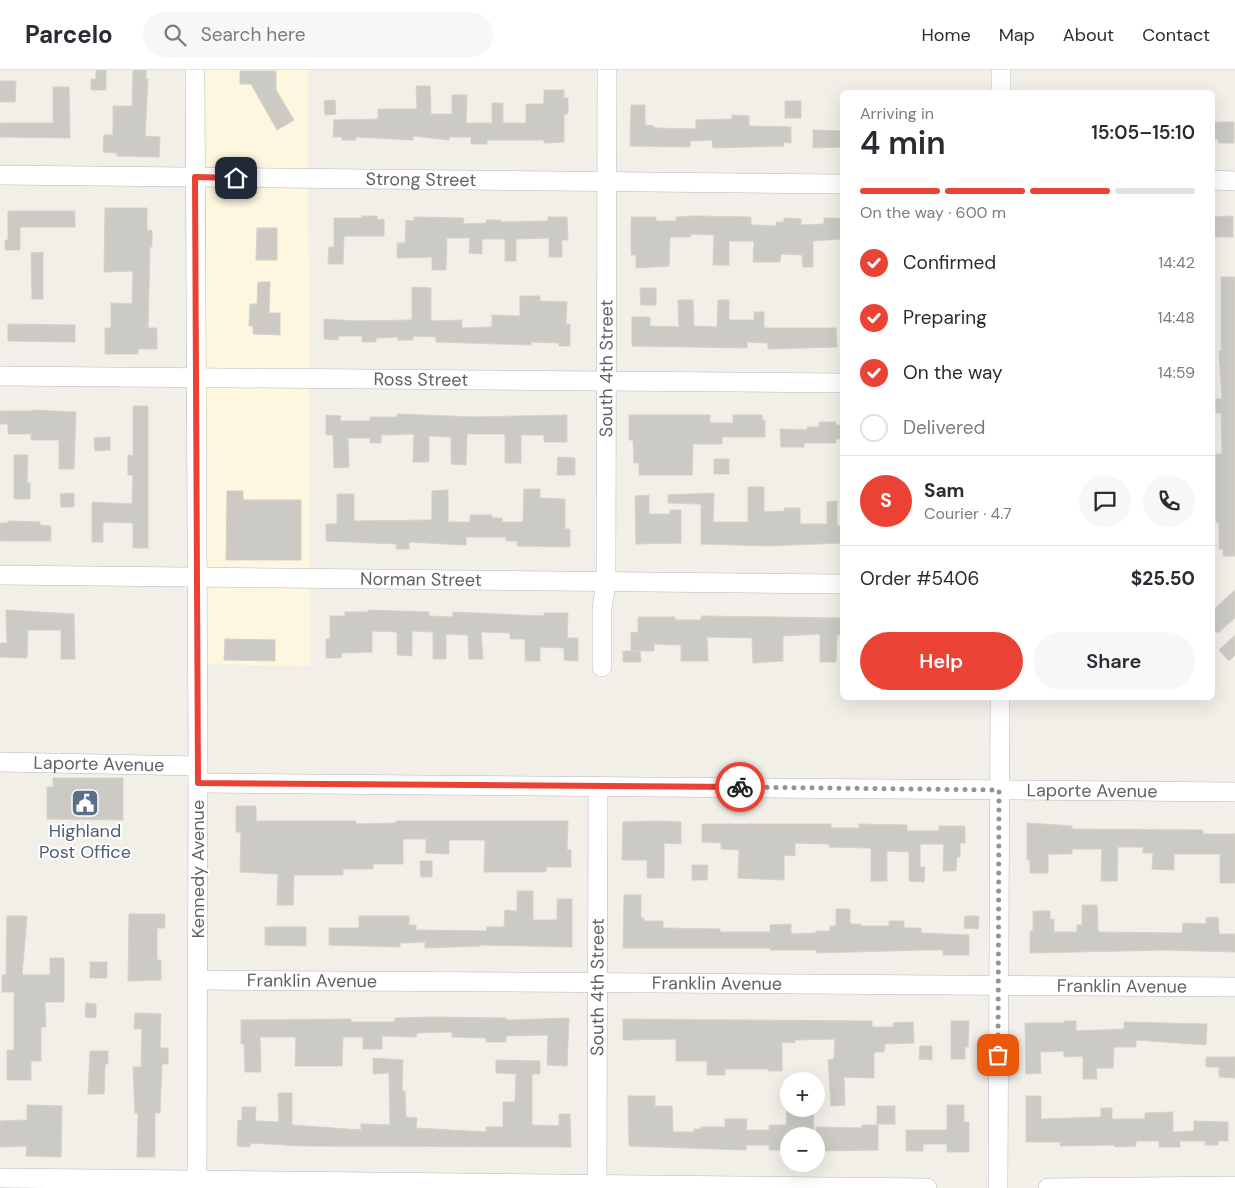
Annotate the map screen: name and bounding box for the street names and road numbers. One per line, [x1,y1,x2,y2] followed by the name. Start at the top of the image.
[365,167,476,192] street label: Strong Street
[594,299,619,437] street label: South 4th Street
[373,367,468,392] street label: Ross Street
[360,567,482,592] street label: Norman Street
[33,751,165,777] street label: Laporte Avenue
[1026,778,1158,803] street label: Laporte Avenue
[186,800,210,938] street label: Kennedy Avenue
[585,918,610,1056] street label: South 4th Street
[247,968,377,993] street label: Franklin Avenue
[652,971,782,996] street label: Franklin Avenue
[1057,974,1187,999] street label: Franklin Avenue

